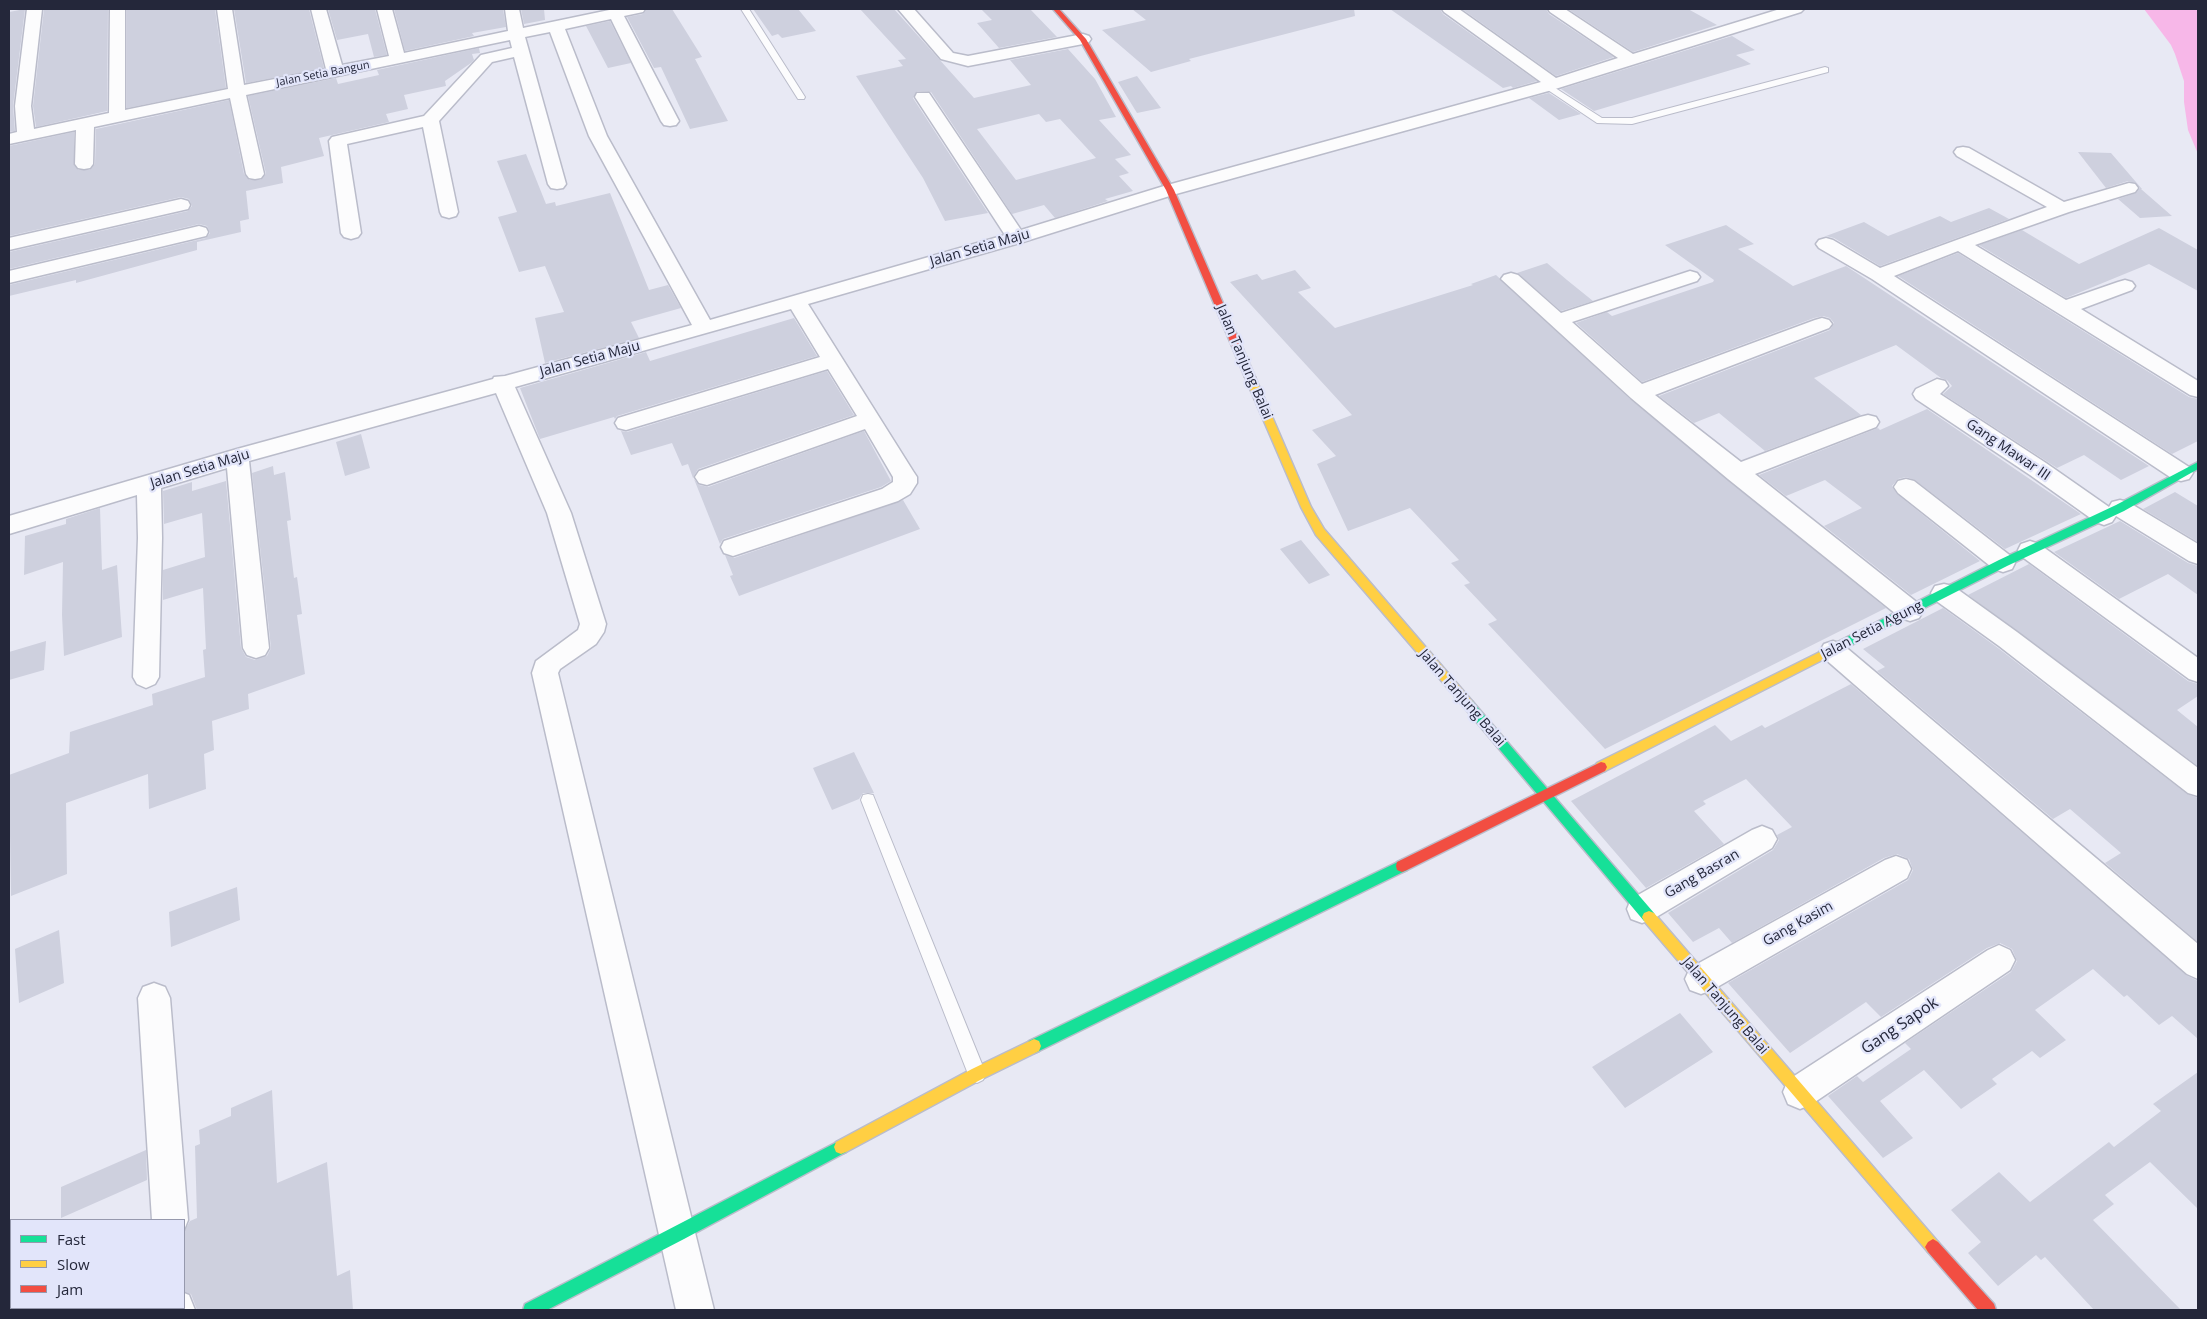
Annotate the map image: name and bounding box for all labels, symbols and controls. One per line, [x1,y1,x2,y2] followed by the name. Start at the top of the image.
[275,58,371,90] street label: Jalan Setia Bangun
[928,226,1032,270] street label: Jalan Setia Maju
[1212,302,1276,422] street label: Jalan Tanjung Balai
[538,338,642,380] street label: Jalan Setia Maju
[1963,416,2053,484] street label: Gang Mawar III
[148,446,252,492] street label: Jalan Setia Maju
[1818,597,1926,663] street label: Jalan Setia Agung
[1415,646,1509,750] street label: Jalan Tanjung Balai
[1662,846,1742,902] street label: Gang Basran
[1760,898,1836,950] street label: Gang Kasim
[1678,954,1772,1058] street label: Jalan Tanjung Balai
[1858,993,1942,1059] street label: Gang Sapok
[10,1219,185,1309] legend
[57,1229,86,1249] text: Fast
[57,1254,90,1274] text: Slow
[57,1279,83,1299] text: Jam

